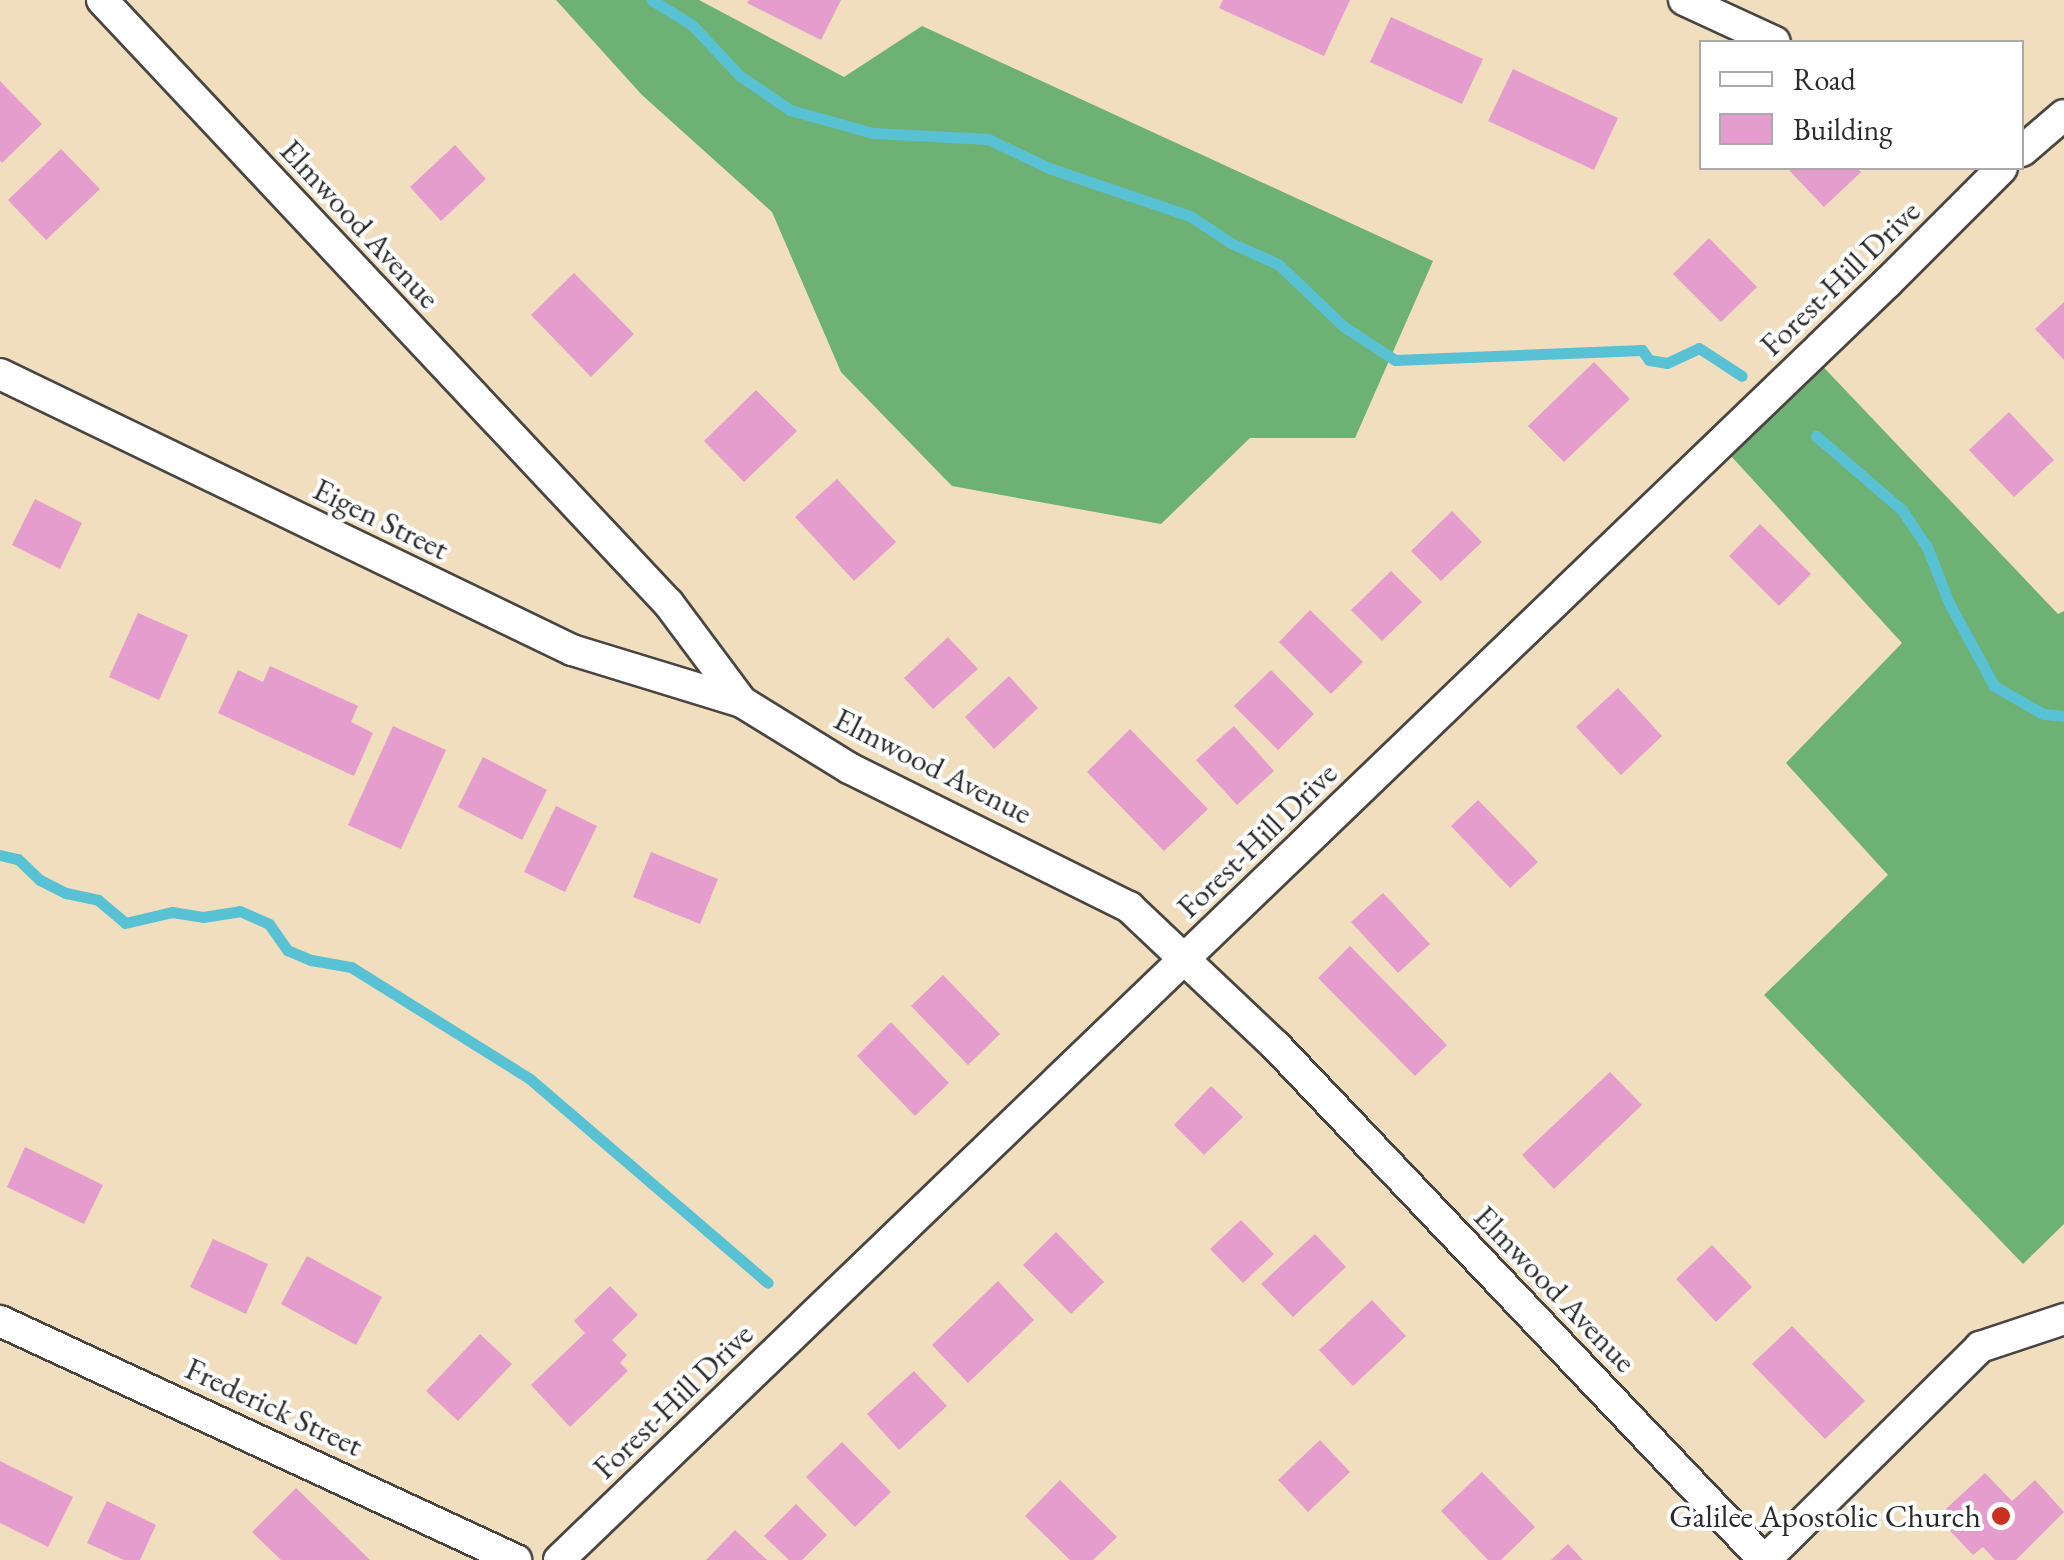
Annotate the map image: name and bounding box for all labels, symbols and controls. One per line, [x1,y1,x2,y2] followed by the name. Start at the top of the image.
[1699,40,2024,170] legend
[1793,60,1856,99] text: Road
[1793,110,1892,149] text: Building
[272,132,448,316] street label: Elmwood Avenue
[1752,192,1928,364] street label: Forest-Hill Drive
[307,470,455,568] street label: Eigen Street
[828,700,1038,832] street label: Elmwood Avenue
[1169,754,1345,926] street label: Forest-Hill Drive
[1466,1198,1644,1380] street label: Elmwood Avenue
[585,1315,761,1487] street label: Forest-Hill Drive
[179,1349,369,1465] street label: Frederick Street
[1669,1497,1981,1535] place label: Galilee Apostolic Church
[1990,1505,2012,1527] marker: Galilee Apostolic Church

